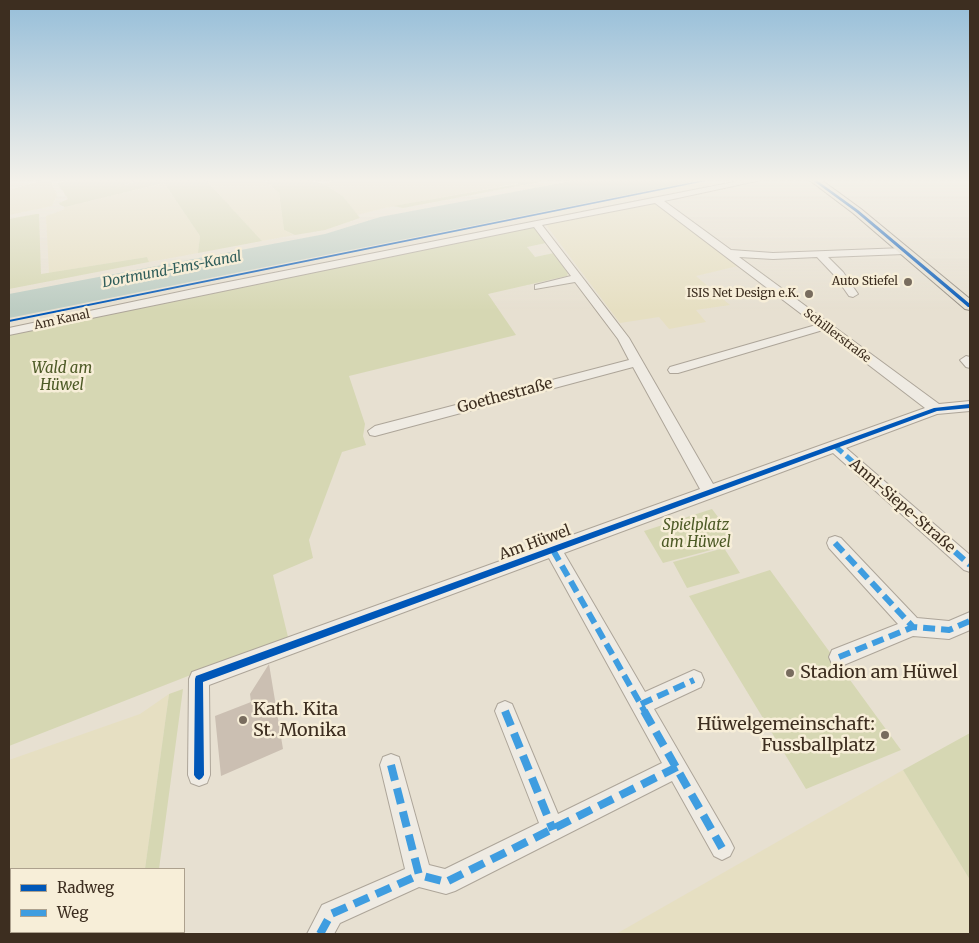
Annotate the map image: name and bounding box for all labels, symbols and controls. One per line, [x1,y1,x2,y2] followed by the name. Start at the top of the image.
[101,248,243,292] water label: Dortmund-Ems-Kanal
[832,275,898,289] place label: Auto Stiefel
[902,276,914,288] marker: Auto Stiefel
[687,287,799,301] place label: ISIS Net Design e.K.
[803,288,815,300] marker: ISIS Net Design e.K.
[801,306,873,366] street label: Schillerstraße
[33,307,91,333] street label: Am Kanal
[32,360,92,395] park label: Wald am Hüwel
[456,375,554,417] street label: Goethestraße
[845,455,959,557] street label: Anni-Siepe-Straße
[661,517,731,552] park label: Spielplatz am Hüwel
[497,522,573,564] street label: Am Hüwel
[800,662,958,684] place label: Stadion am Hüwel
[784,667,796,679] marker: Stadion am Hüwel
[253,699,346,742] place label: Kath. Kita St. Monika
[237,714,249,726] marker: Kath. Kita St. Monika
[697,714,875,756] place label: Hüwelgemeinschaft: Fussballplatz
[879,729,891,741] marker: Hüwelgemeinschaft: Fussballplatz
[10,868,185,933] legend
[57,878,114,897] text: Radweg
[57,903,88,922] text: Weg

